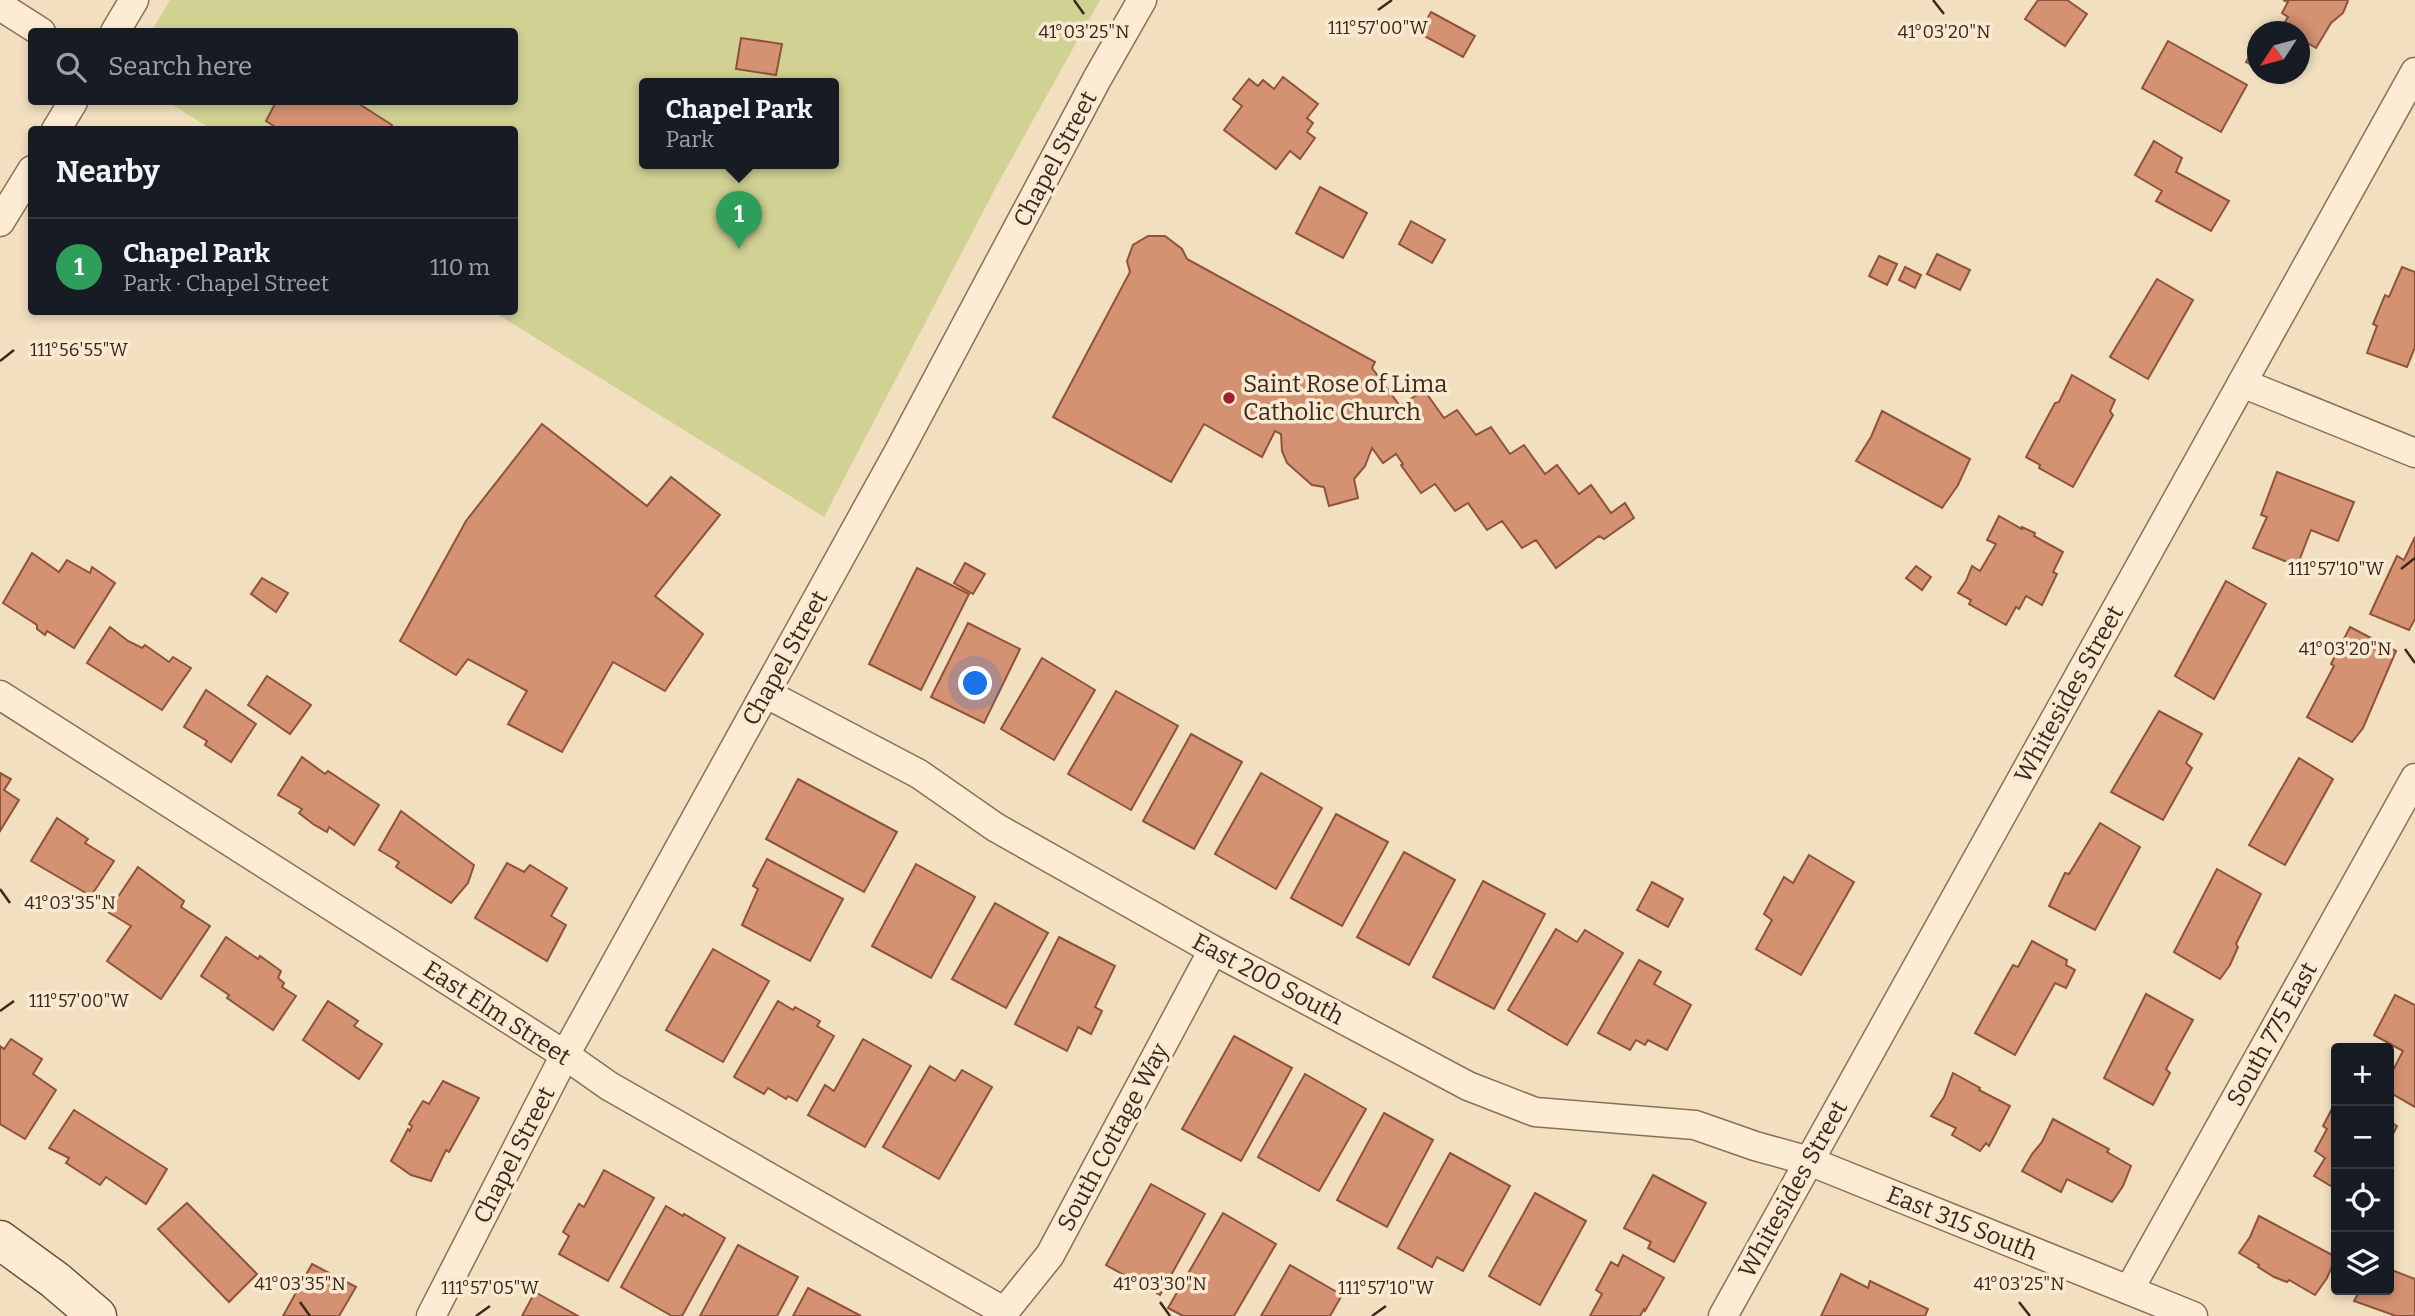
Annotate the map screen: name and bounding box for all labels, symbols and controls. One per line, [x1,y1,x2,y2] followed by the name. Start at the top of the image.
[1328,17,1429,39] text: 111°57'00"W
[1038,21,1130,43] text: 41°03'25"N
[1897,21,1991,43] text: 41°03'20"N
[2247,21,2310,84] north arrow
[28,28,518,105] search box
[52,48,90,86] icon: search
[108,51,252,82] text: Search here
[639,78,839,169] popup
[1007,86,1103,232] street label: Chapel Street
[666,94,812,125] text: Chapel Park
[666,125,714,153] text: Park
[56,154,160,190] text: Nearby
[716,191,762,249] pin: 1
[123,238,270,269] text: Chapel Park
[74,253,84,281] text: 1
[430,253,490,281] text: 110 m
[123,269,329,297] text: Park · Chapel Street
[30,339,129,361] text: 111°56'55"W
[1243,370,1447,426] place label: Saint Rose of Lima Catholic Church
[1221,390,1237,406] marker: Saint Rose of Lima Catholic Church
[2288,558,2384,580] text: 111°57'10"W
[736,585,834,730] street label: Chapel Street
[2009,600,2129,787] street label: Whitesides Street
[2298,638,2392,660] text: 41°03'20"N
[958,666,992,700] your location
[24,892,116,914] text: 41°03'35"N
[1188,927,1348,1031] street label: East 200 South
[418,955,576,1071] street label: East Elm Street
[2221,957,2323,1111] street label: South 775 East
[29,990,130,1012] text: 111°57'00"W
[1052,1038,1174,1236] street label: South Cottage Way
[2331,1043,2394,1295] map controls
[2331,1043,2394,1106] button: +
[468,1082,561,1228] street label: Chapel Street
[1733,1095,1853,1282] street label: Whitesides Street
[2331,1106,2394,1169] button: −
[2331,1169,2394,1232] button: locate
[1883,1180,2041,1266] street label: East 315 South
[2331,1232,2394,1295] button: layers
[254,1273,346,1295] text: 41°03'35"N
[1113,1273,1207,1295] text: 41°03'30"N
[1973,1273,2065,1295] text: 41°03'25"N
[441,1277,540,1299] text: 111°57'05"W
[1338,1277,1434,1299] text: 111°57'10"W

